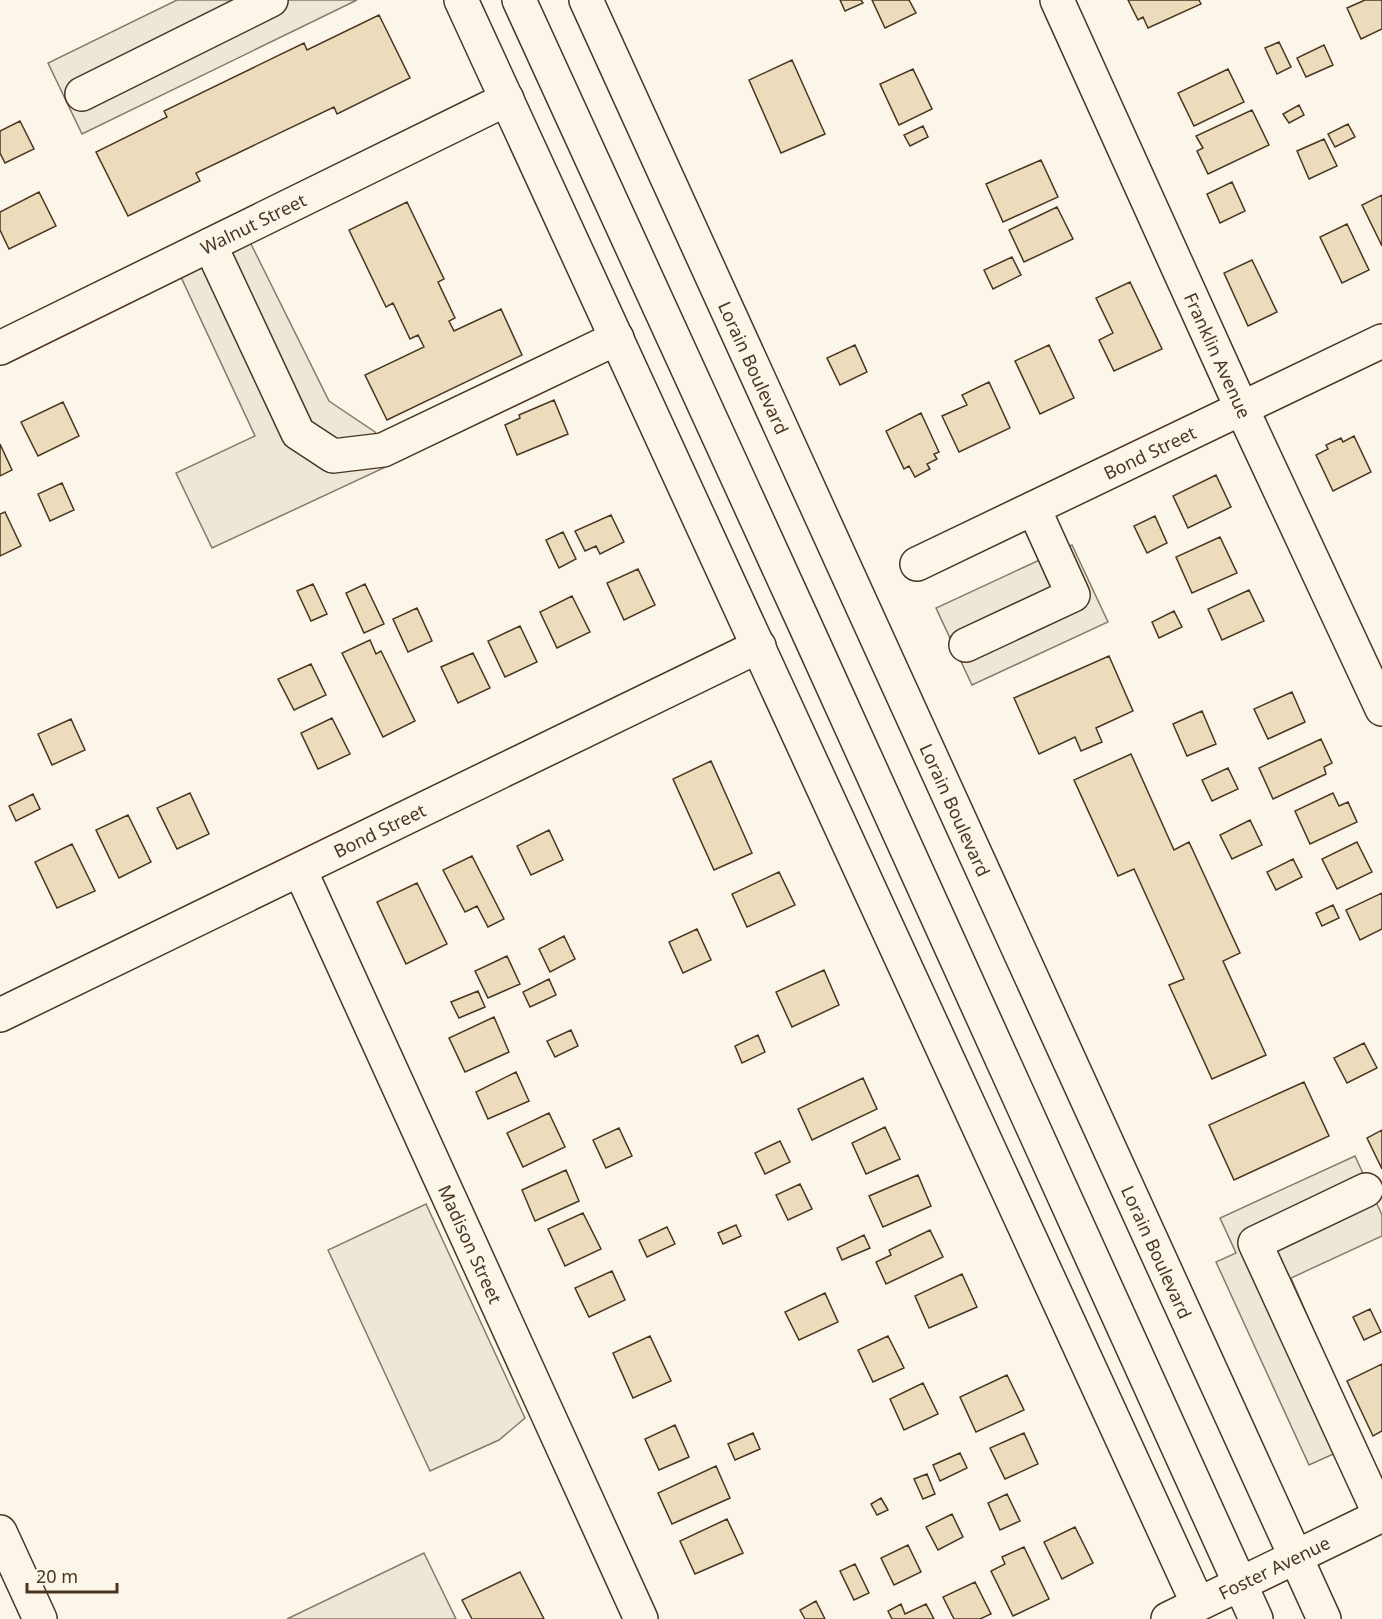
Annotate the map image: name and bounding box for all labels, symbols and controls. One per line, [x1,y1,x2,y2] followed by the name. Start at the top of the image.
[196,187,310,260] street label: Walnut Street
[1179,289,1257,422] street label: Franklin Avenue
[713,297,794,438] street label: Lorain Boulevard
[1099,420,1200,485] street label: Bond Street
[914,740,996,880] street label: Lorain Boulevard
[329,798,430,863] street label: Bond Street
[433,1181,508,1308] street label: Madison Street
[1116,1182,1197,1322] street label: Lorain Boulevard
[1215,1530,1334,1605] street label: Foster Avenue
[27,1556,117,1594] scale bar
[36,1564,78,1588] text: 20 m

